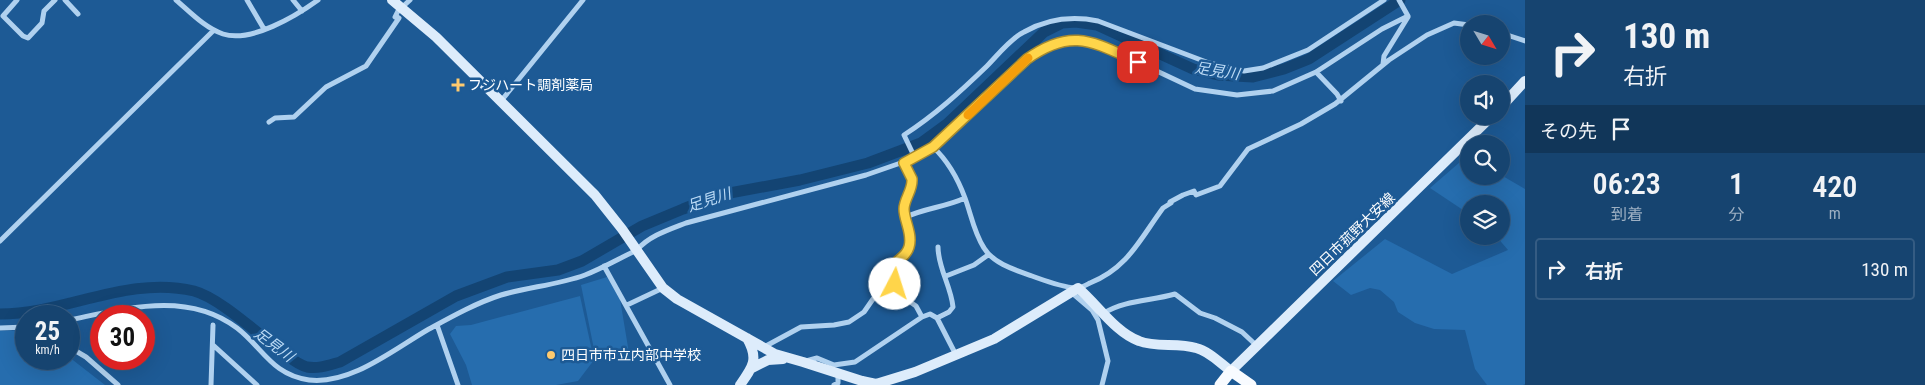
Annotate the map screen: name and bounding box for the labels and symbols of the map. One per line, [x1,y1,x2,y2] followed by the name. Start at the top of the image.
[1460,15,1510,65] north arrow
[1117,41,1159,83] pin
[1193,59,1243,84] water label: 足見川
[468,77,593,93] place label: フジハート調剤薬局
[452,79,464,91] marker: フジハート調剤薬局
[685,184,735,216] water label: 足見川
[1306,189,1398,279] street label: 四日市菰野大安線
[868,257,920,309] position arrow
[90,305,155,370] speed limit sign: 30
[251,324,299,367] water label: 足見川
[561,347,701,363] place label: 四日市市立内部中学校
[545,349,557,361] marker: 四日市市立内部中学校

